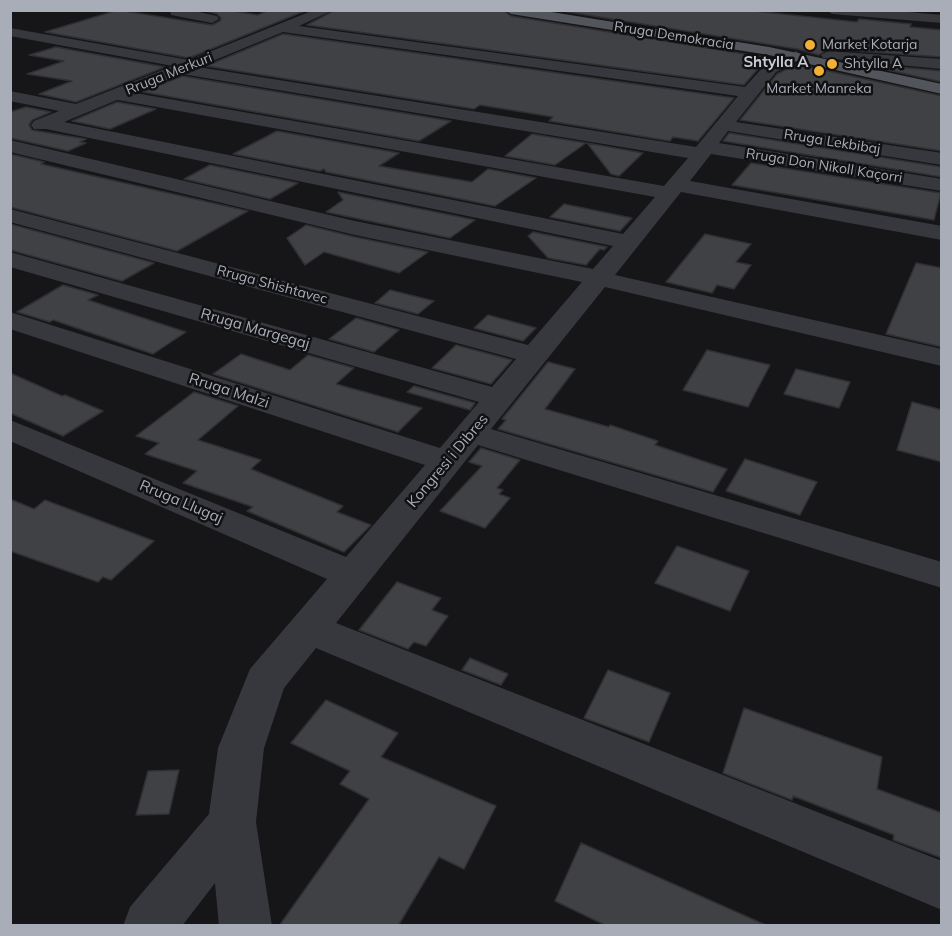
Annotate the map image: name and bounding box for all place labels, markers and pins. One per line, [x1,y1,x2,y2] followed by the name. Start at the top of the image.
[822,37,917,53] place label: Market Kotarja
[803,38,817,52] marker: Market Kotarja
[844,56,902,72] place label: Shtylla A
[825,57,839,71] marker: Shtylla A
[812,64,826,78] marker: Market Manreka
[766,81,872,97] place label: Market Manreka

